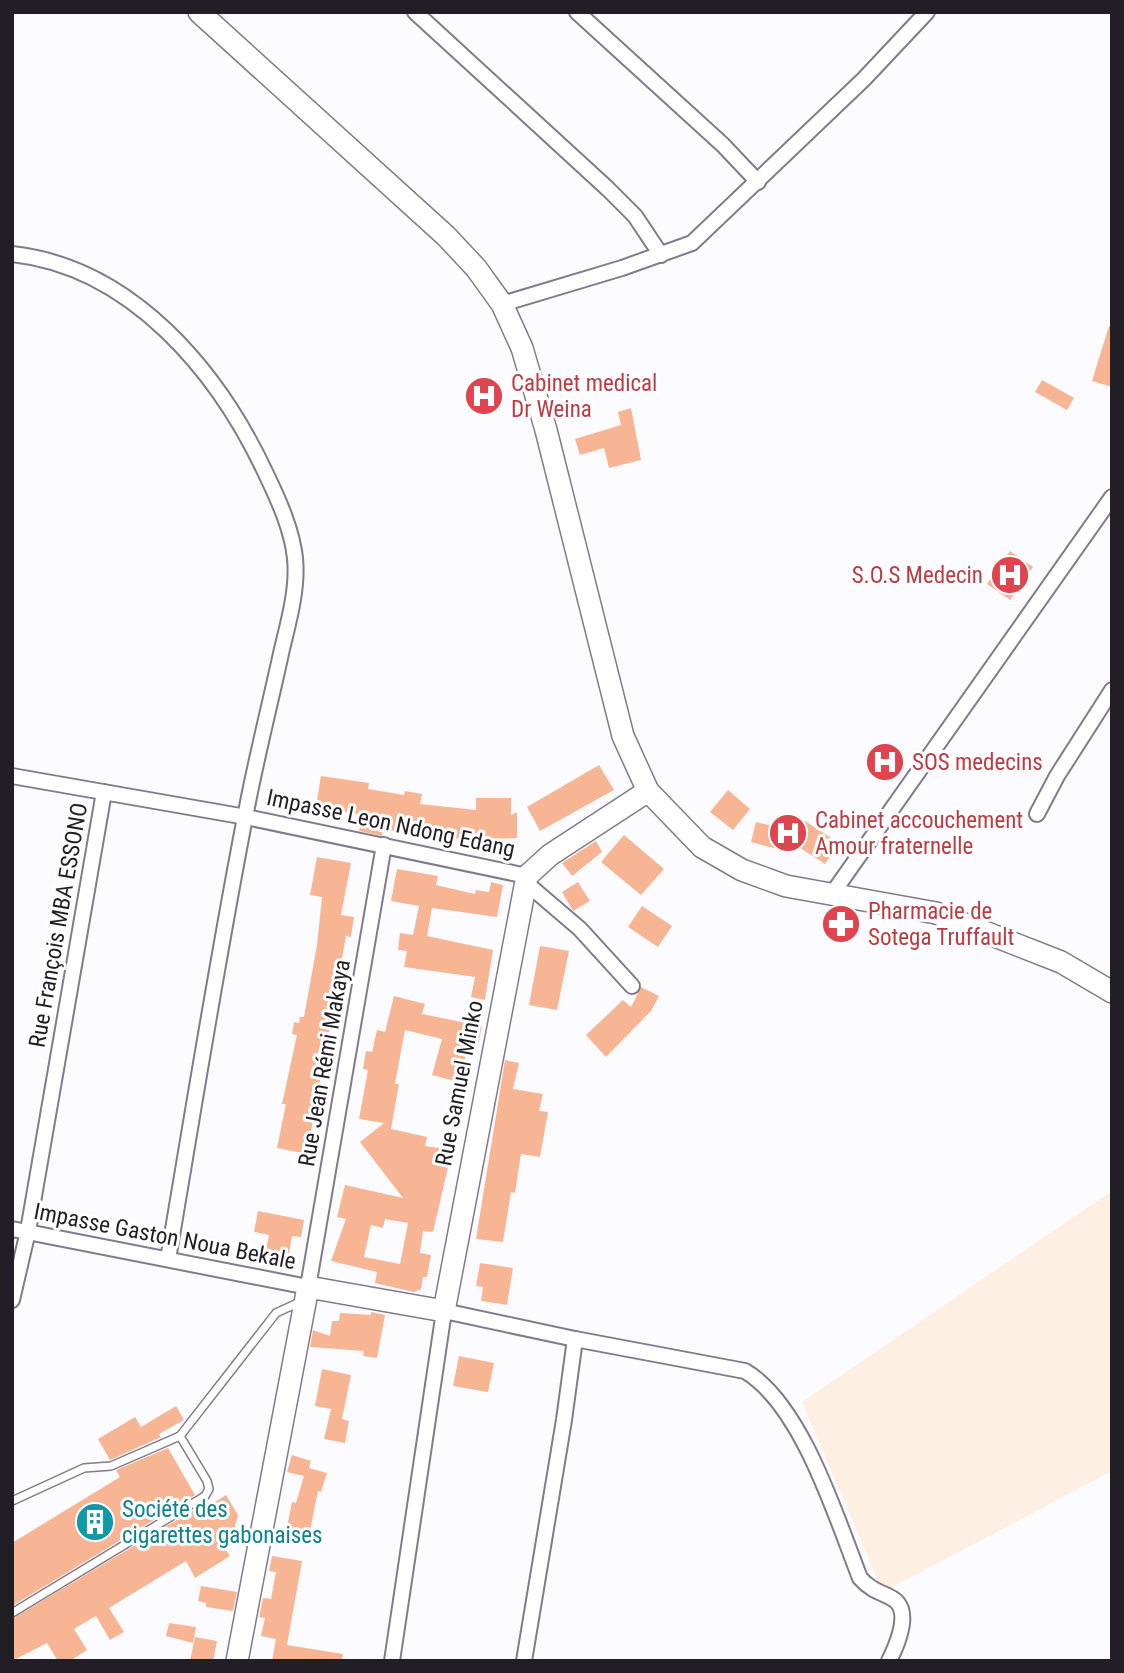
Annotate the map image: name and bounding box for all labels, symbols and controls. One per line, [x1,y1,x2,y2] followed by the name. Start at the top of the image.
[511,370,657,423] place label: Cabinet medical Dr Weina
[463,375,505,417] hospital icon: Cabinet medical Dr Weina
[989,554,1031,596] hospital icon: S.O.S Medecin
[852,562,983,589] place label: S.O.S Medecin
[864,741,906,783] hospital icon: SOS medecins
[912,749,1043,776] place label: SOS medecins
[264,784,518,863] street label: Impasse Leon Ndong Edang
[24,801,93,1049] street label: Rue François MBA ESSONO
[815,807,1023,860] place label: Cabinet accouchement Amour fraternelle
[767,812,809,854] hospital icon: Cabinet accouchement Amour fraternelle
[868,898,1014,951] place label: Pharmacie de Sotega Truffault
[820,903,862,945] pharmacy icon: Pharmacie de Sotega Truffault
[293,958,356,1169] street label: Rue Jean Rémi Makaya
[430,998,489,1168] street label: Rue Samuel Minko
[32,1198,298,1275] street label: Impasse Gaston Noua Bekale
[122,1496,322,1549] place label: Société des cigarettes gabonaises
[74,1501,116,1543] building icon: Société des cigarettes gabonaises

